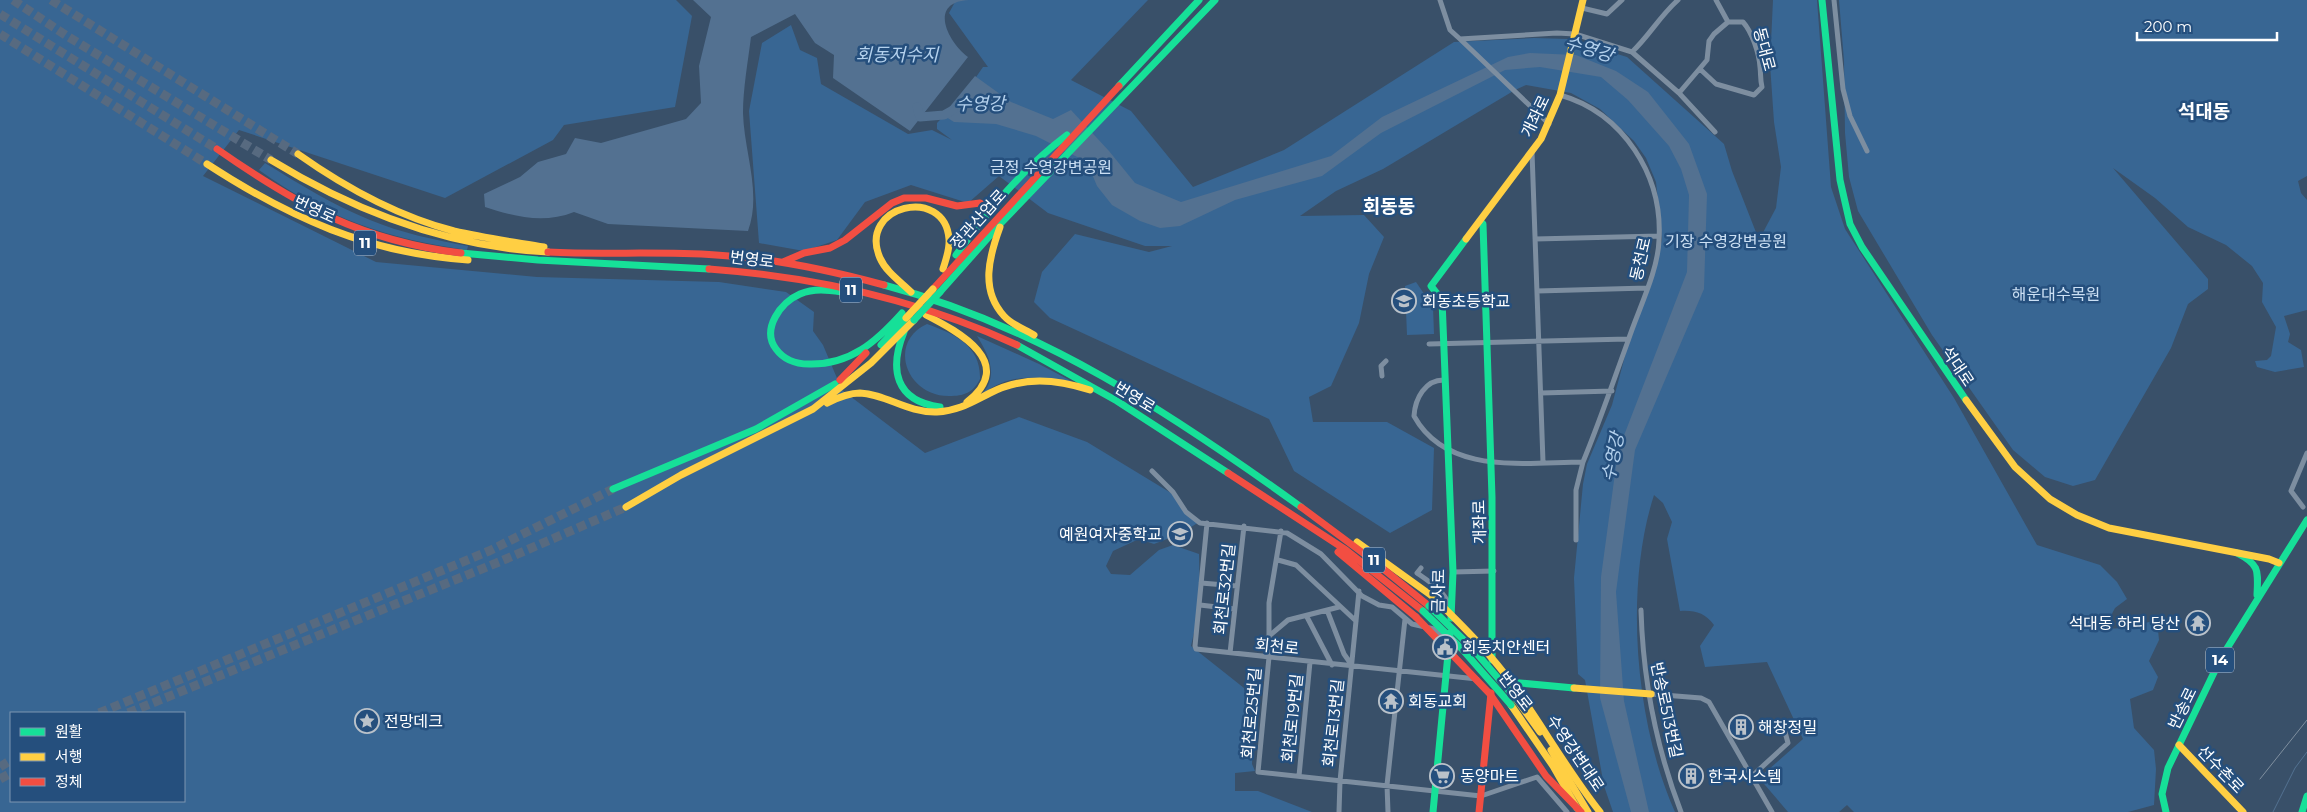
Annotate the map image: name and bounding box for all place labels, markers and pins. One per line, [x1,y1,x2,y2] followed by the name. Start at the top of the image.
[1391,288,1417,314] school or university icon: 회동초등학교
[1422,292,1510,311] place label: 회동초등학교
[1167,521,1193,547] school or university icon: 예원여자중학교
[1059,525,1162,544] place label: 예원여자중학교
[2185,610,2211,636] temple icon: 석대동 하리 당산
[2069,614,2180,633] place label: 석대동 하리 당산
[1432,634,1458,660] public building icon: 회동치안센터
[1462,638,1550,657] place label: 회동치안센터
[1378,688,1404,714] temple icon: 회동교회
[1408,692,1467,711] place label: 회동교회
[354,708,380,734] place icon: 전망데크
[384,712,443,731] place label: 전망데크
[1728,714,1754,740] building icon: 해창정밀
[1758,718,1817,737] place label: 해창정밀
[1429,763,1455,789] supermarket icon: 동양마트
[1678,763,1704,789] building icon: 한국시스템
[1460,767,1519,786] place label: 동양마트
[1708,767,1782,786] place label: 한국시스템

